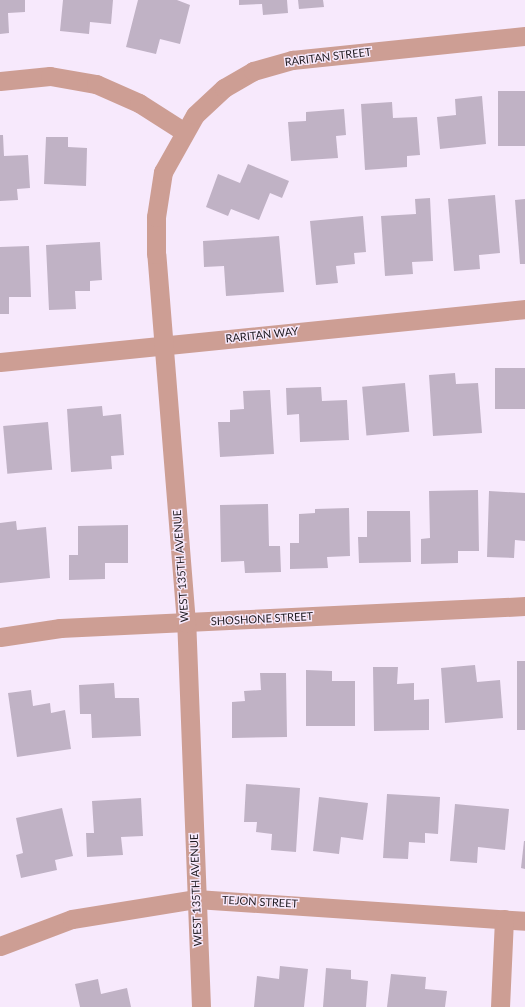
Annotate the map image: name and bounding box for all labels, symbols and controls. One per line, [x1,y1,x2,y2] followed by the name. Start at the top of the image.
[284,45,372,69] street label: RARITAN STREET
[225,325,299,345] street label: RARITAN WAY
[170,509,192,623] street label: WEST 135TH AVENUE
[210,610,314,628] street label: SHOSHONE STREET
[187,833,205,947] street label: WEST 135TH AVENUE
[222,893,298,911] street label: TEJON STREET

